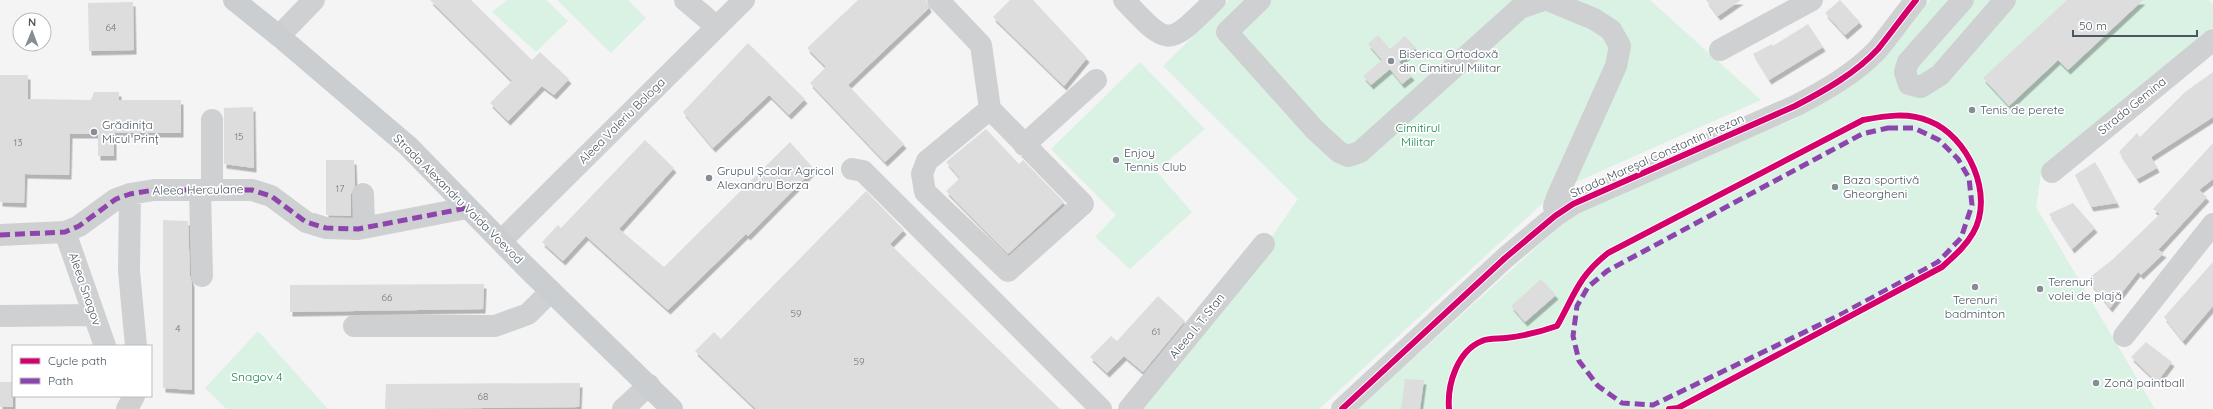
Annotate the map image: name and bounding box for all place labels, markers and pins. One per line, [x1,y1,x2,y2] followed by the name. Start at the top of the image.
[1399,46,1501,75] place label: Biserica Ortodoxă din Cimitirul Militar
[1386,56,1396,66] marker: Biserica Ortodoxă din Cimitirul Militar
[1980,102,2065,117] place label: Tenis de perete
[1967,105,1977,115] marker: Tenis de perete
[102,117,159,146] place label: Grădinița Micul Prinț
[89,127,99,137] marker: Grădinița Micul Prinț
[1124,145,1187,174] place label: Enjoy Tennis Club
[1111,155,1121,165] marker: Enjoy Tennis Club
[717,163,834,192] place label: Grupul Școlar Agricol Alexandru Borza
[1843,172,1919,201] place label: Baza sportivă Gheorgheni
[704,173,714,183] marker: Grupul Școlar Agricol Alexandru Borza
[1830,182,1840,192] marker: Baza sportivă Gheorgheni
[2048,274,2122,303] place label: Terenuri volei de plajă
[1970,282,1980,292] marker: Terenuri badminton
[2035,284,2045,294] marker: Terenuri volei de plajă
[1945,292,2005,321] place label: Terenuri badminton
[2104,375,2185,390] place label: Zonă paintball
[2091,378,2101,388] marker: Zonă paintball

